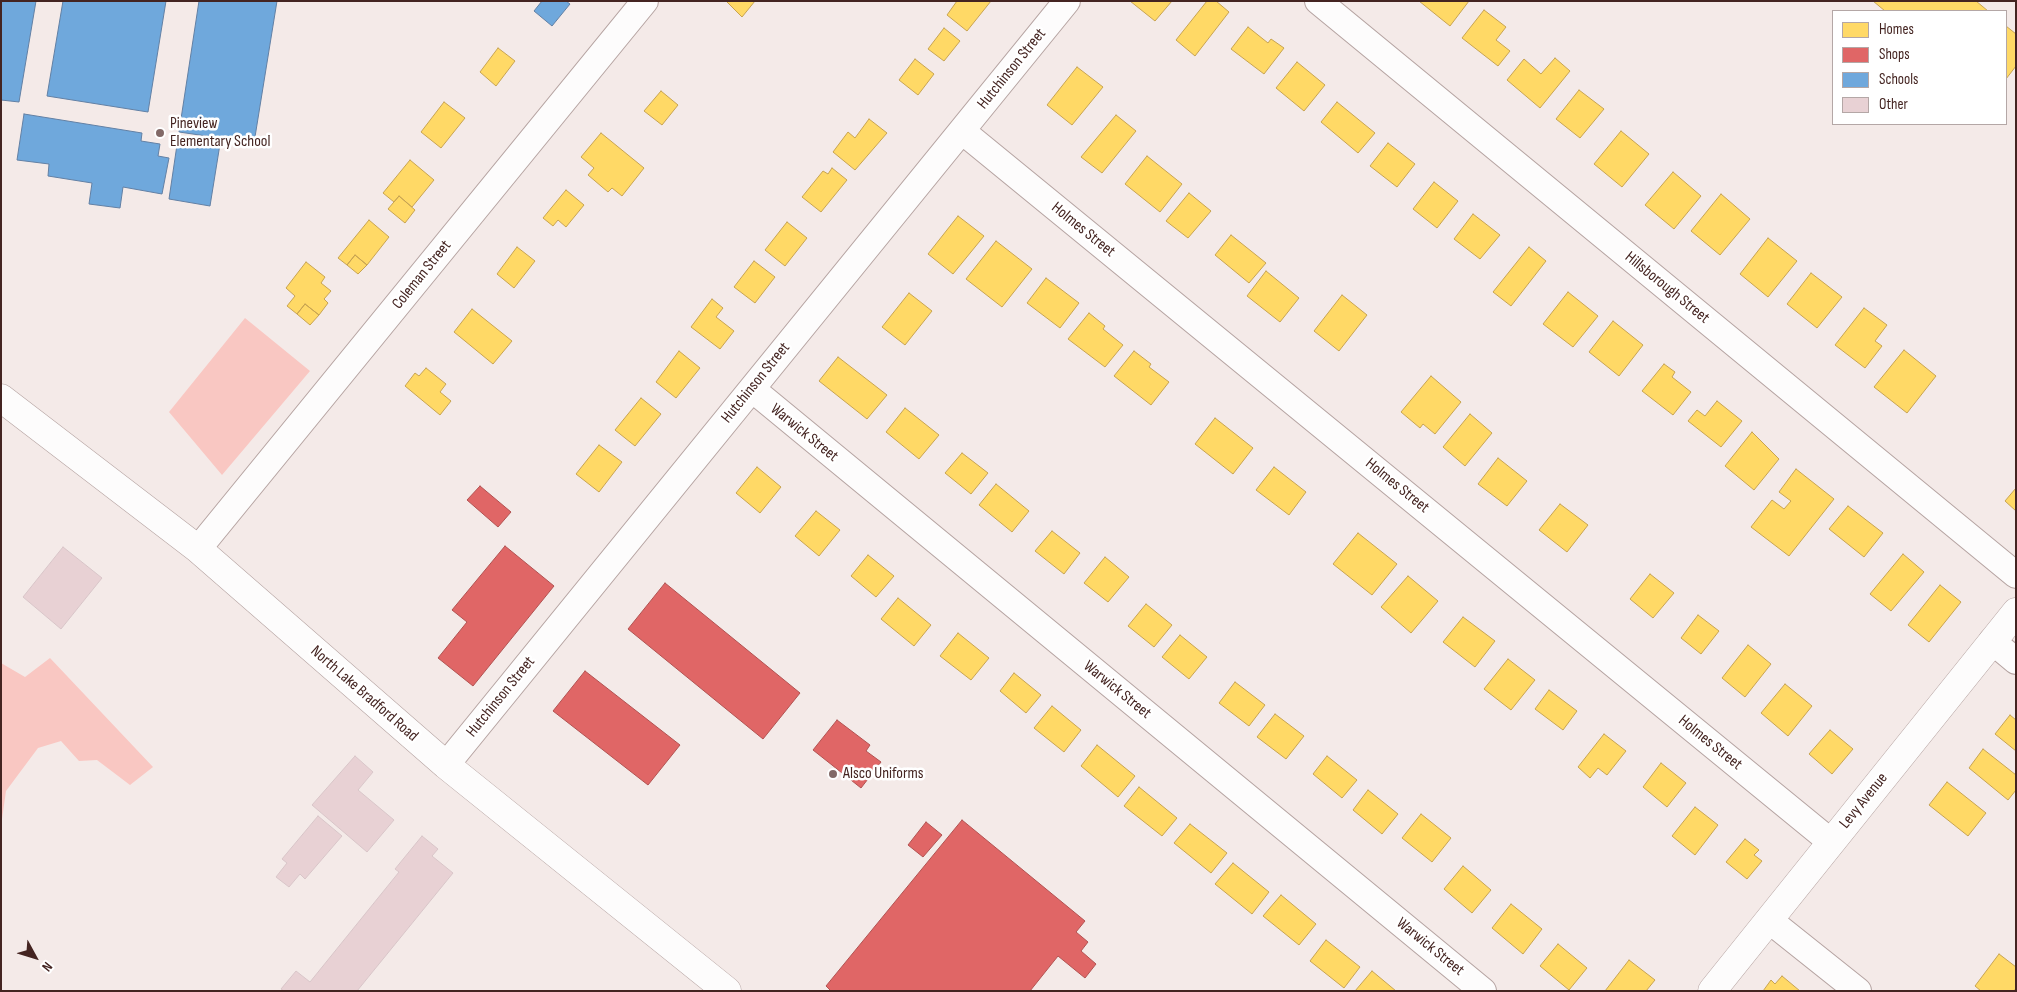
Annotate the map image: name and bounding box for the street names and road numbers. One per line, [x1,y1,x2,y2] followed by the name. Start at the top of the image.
[974,25,1050,113] street label: Hutchinson Street
[1047,198,1119,262] street label: Holmes Street
[388,237,456,313] street label: Coleman Street
[1621,248,1713,328] street label: Hillsborough Street
[718,339,794,427] street label: Hutchinson Street
[766,400,842,466] street label: Warwick Street
[1361,454,1433,518] street label: Holmes Street
[306,642,422,746] street label: North Lake Bradford Road
[463,653,539,741] street label: Hutchinson Street
[1079,657,1155,723] street label: Warwick Street
[1674,711,1746,775] street label: Holmes Street
[1836,769,1892,833] street label: Levy Avenue
[1392,914,1468,980] street label: Warwick Street

